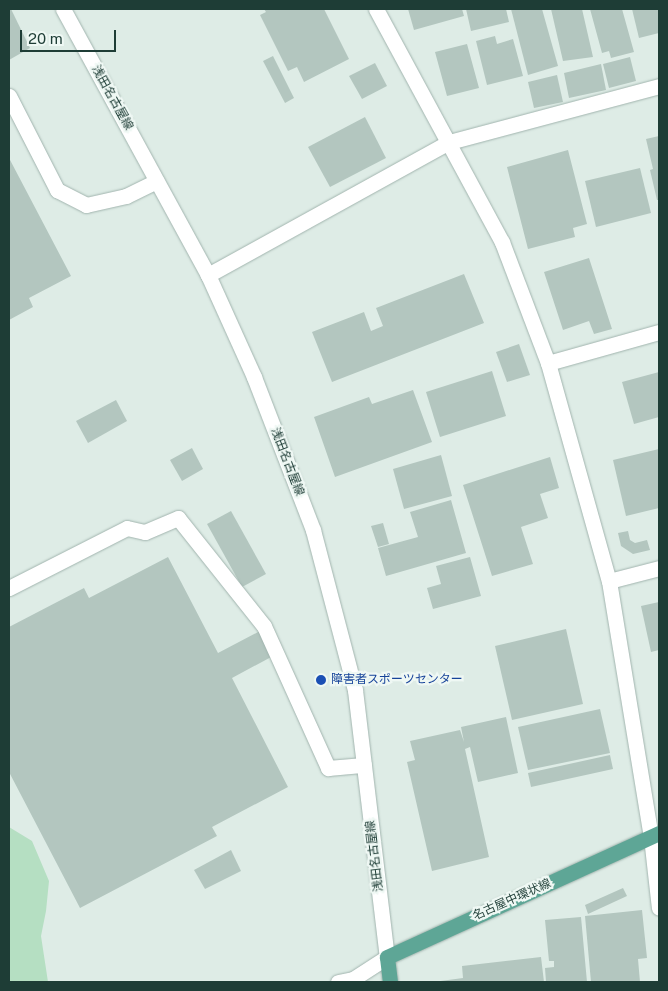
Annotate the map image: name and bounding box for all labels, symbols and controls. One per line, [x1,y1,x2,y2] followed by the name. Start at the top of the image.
[22,20,119,52] scale bar
[28,30,63,47] text: 20 m
[88,63,136,133] street label: 浅田名古屋線
[267,426,307,498] street label: 浅田名古屋線
[331,673,463,687] place label: 障害者スポーツセンター
[315,674,327,686] marker: 障害者スポーツセンター
[363,819,387,893] street label: 浅田名古屋線
[471,876,553,924] street label: 名古屋中環状線

